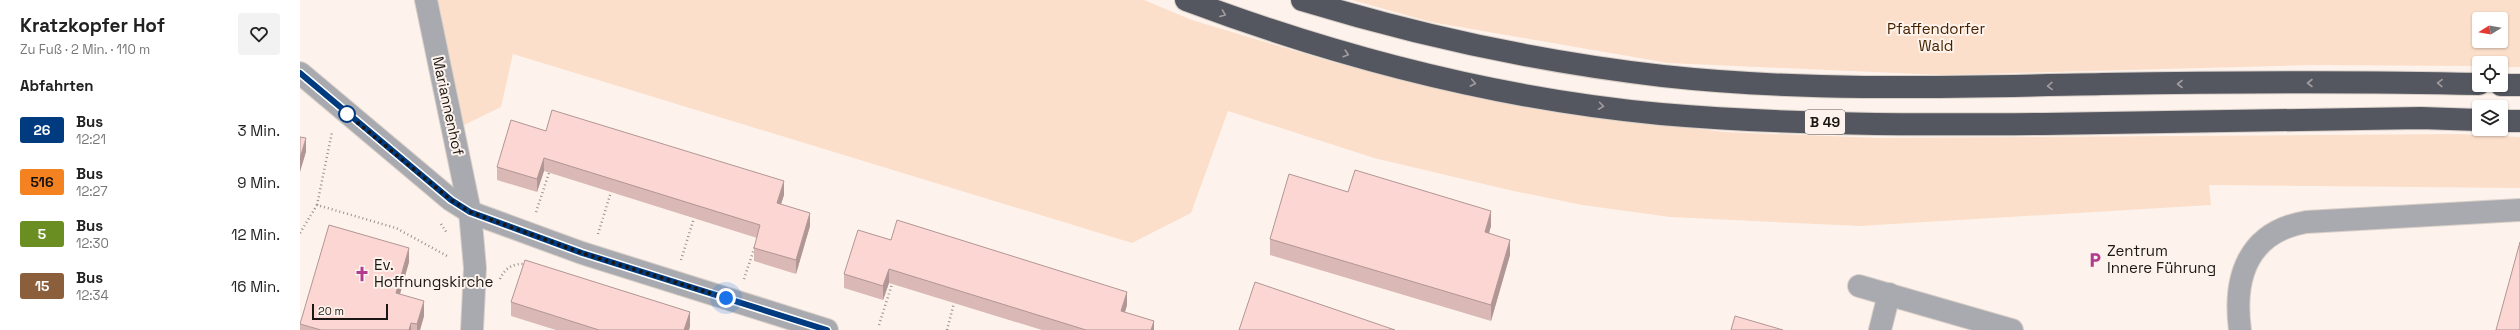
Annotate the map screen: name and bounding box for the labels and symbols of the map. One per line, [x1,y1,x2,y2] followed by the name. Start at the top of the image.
[1219,9,1226,17] one-way arrow
[2472,12,2508,48] north arrow
[1887,19,1985,55] park label: Pfaffendorfer Wald
[1343,49,1350,58] one-way arrow
[429,55,468,158] street label: Mariannenhof
[1470,79,1476,87] one-way arrow
[2307,79,2313,87] one-way arrow
[2437,79,2443,87] one-way arrow
[2177,80,2183,88] one-way arrow
[2047,81,2053,90] one-way arrow
[1598,101,1604,110] one-way arrow
[338,105,356,123] unlabelled marker
[1805,110,1845,134] road number: B 49
[2107,241,2216,277] place label: Zentrum Innere Führung
[2086,251,2104,269] parking icon: Zentrum Innere Führung
[374,255,494,291] place label: Ev. Hoffnungskirche
[353,265,371,283] church icon: Ev. Hoffnungskirche
[716,288,736,308] your location
[312,302,388,321] scale bar

